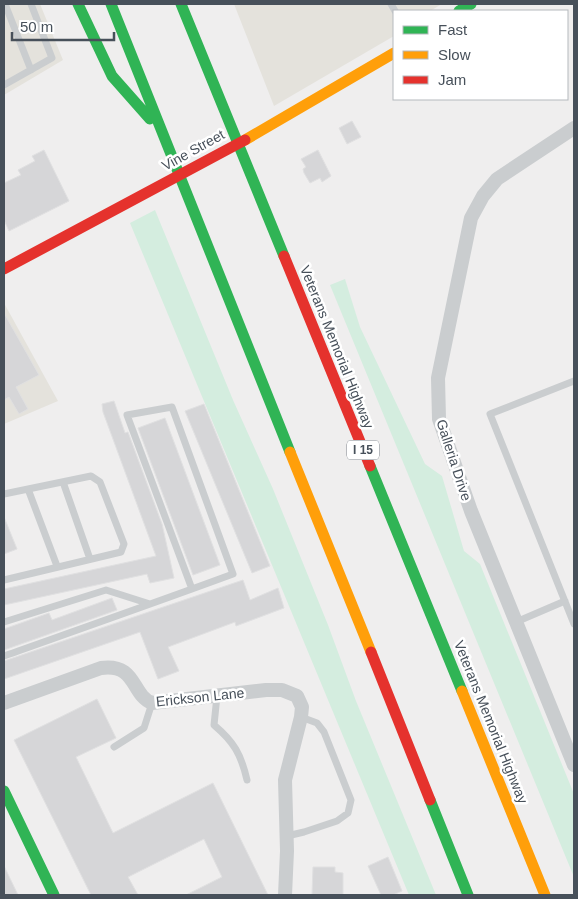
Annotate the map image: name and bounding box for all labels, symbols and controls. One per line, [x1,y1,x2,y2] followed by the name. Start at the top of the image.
[12,10,115,42] scale bar
[393,10,568,100] legend
[20,18,53,35] text: 50 m
[438,21,468,38] text: Fast
[438,46,471,63] text: Slow
[438,71,466,88] text: Jam
[159,126,227,174] street label: Vine Street
[297,263,377,431] street label: Veterans Memorial Highway
[433,417,475,503] street label: Galleria Drive
[347,440,379,460] road number: I 15
[451,638,531,806] street label: Veterans Memorial Highway
[155,684,245,710] street label: Erickson Lane

